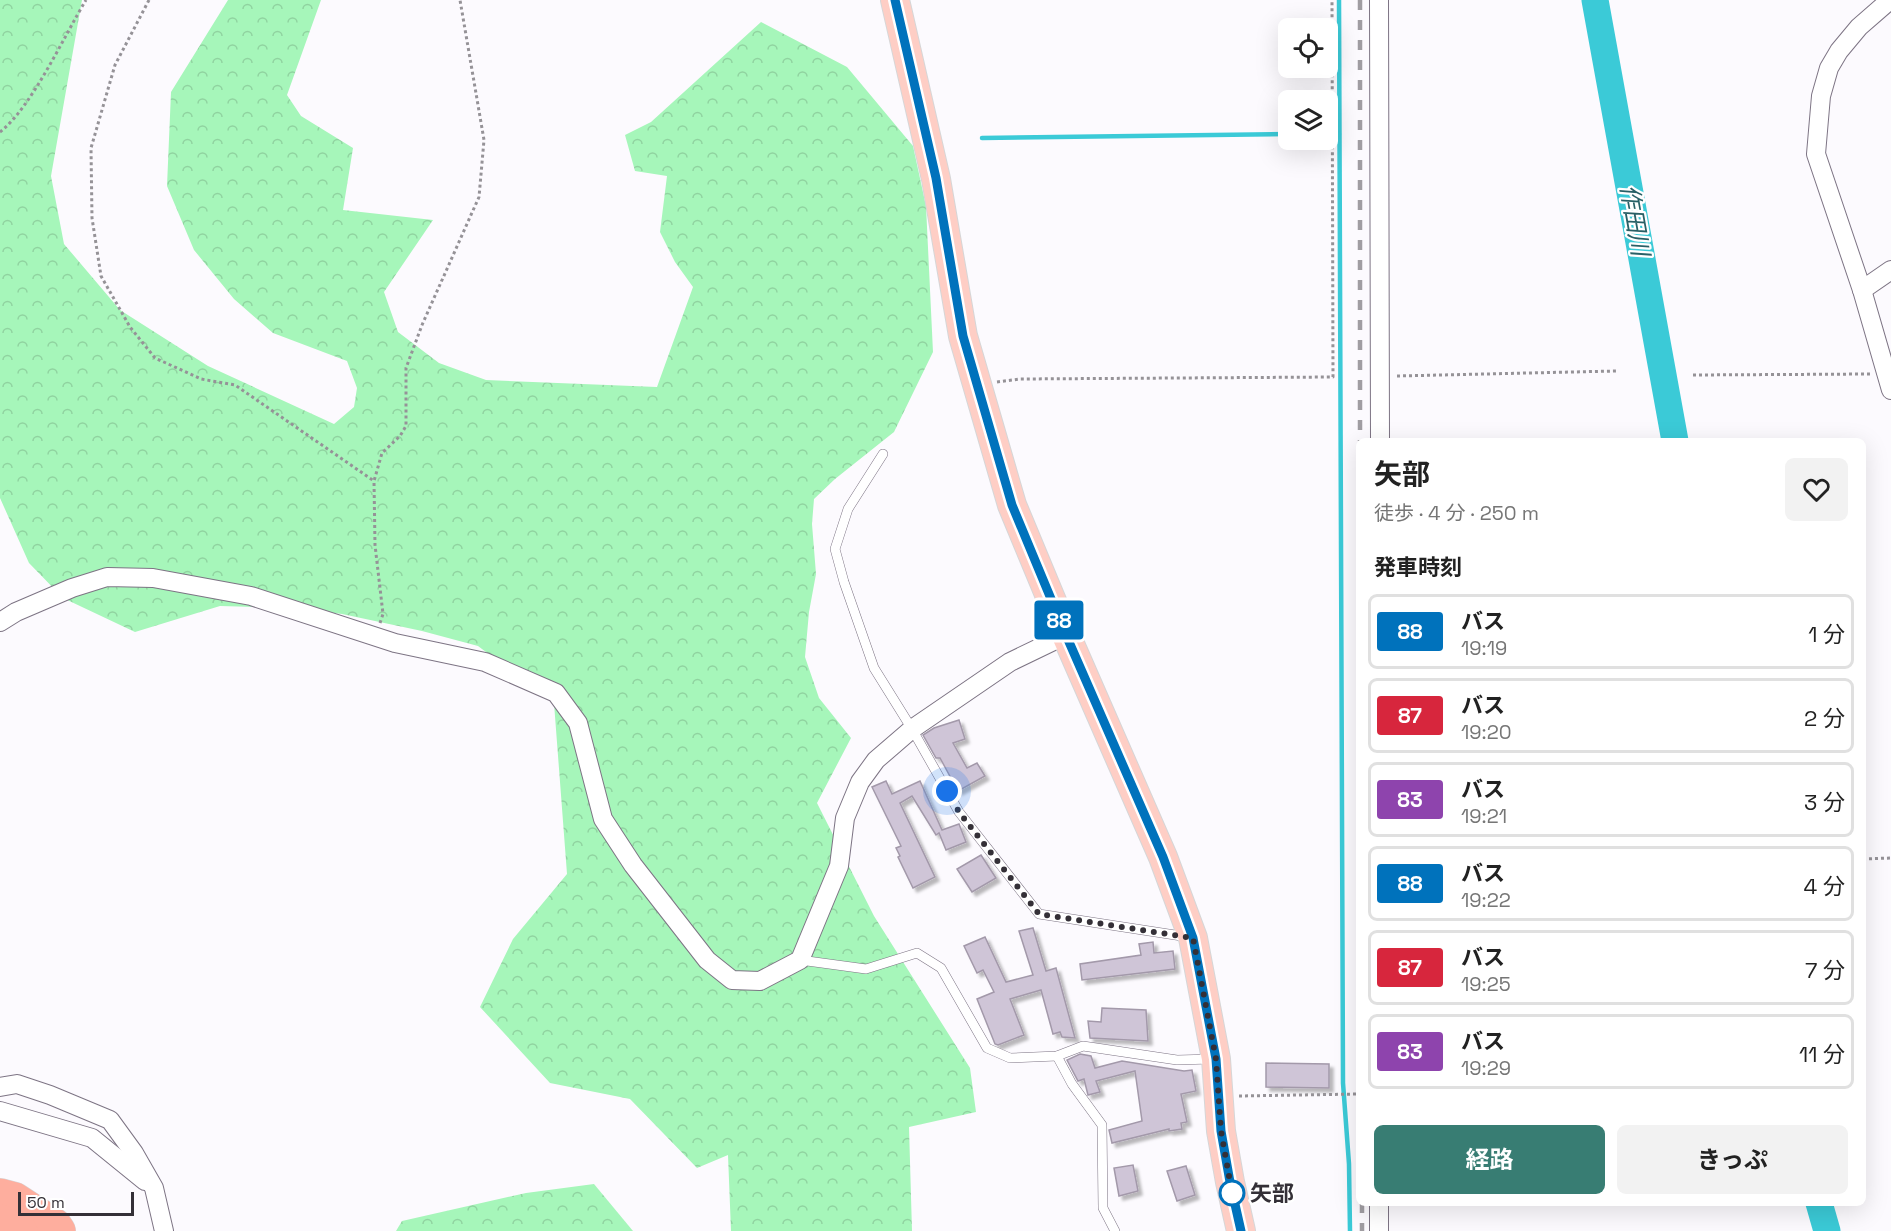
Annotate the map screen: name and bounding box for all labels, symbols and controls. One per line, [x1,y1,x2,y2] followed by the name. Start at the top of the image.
[1278,18,1338,150] map controls
[1278,18,1338,78] button: locate
[1278,90,1338,150] button: layers
[1613,182,1657,261] water label: 作田川
[1374,456,1430,492] text: 矢部
[1785,458,1848,521] button: heart
[1374,500,1539,526] text: 徒歩 · 4 分 · 250 m
[1374,553,1462,581] text: 発車時刻
[1032,600,1086,640] line badge: 88
[1046,607,1072,634] text: 88
[1461,607,1505,635] text: バス
[1397,618,1423,645] text: 88
[1808,620,1845,648] text: 1 分
[1461,635,1507,661] text: 19:19
[1461,691,1505,719] text: バス
[1398,702,1422,729] text: 87
[1804,704,1845,732] text: 2 分
[1461,719,1512,745] text: 19:20
[1461,775,1505,803] text: バス
[932,776,962,806] your location
[1397,786,1423,813] text: 83
[1804,788,1845,816] text: 3 分
[1461,803,1507,829] text: 19:21
[1461,859,1505,887] text: バス
[1397,870,1423,897] text: 88
[1804,872,1845,900] text: 4 分
[1461,887,1511,913] text: 19:22
[1461,943,1505,971] text: バス
[1398,954,1422,981] text: 87
[1805,956,1845,984] text: 7 分
[1461,971,1511,997] text: 19:25
[1461,1027,1505,1055] text: バス
[1397,1038,1423,1065] text: 83
[1799,1040,1845,1068] text: 11 分
[1461,1055,1511,1081] text: 19:29
[1374,1125,1605,1194] button: 経路
[1617,1125,1848,1194] button: きっぷ
[1250,1179,1294,1207] place label: 矢部
[1219,1180,1245,1206] marker: 矢部
[18,1189,134,1216] scale bar
[27,1192,65,1213] text: 50 m

